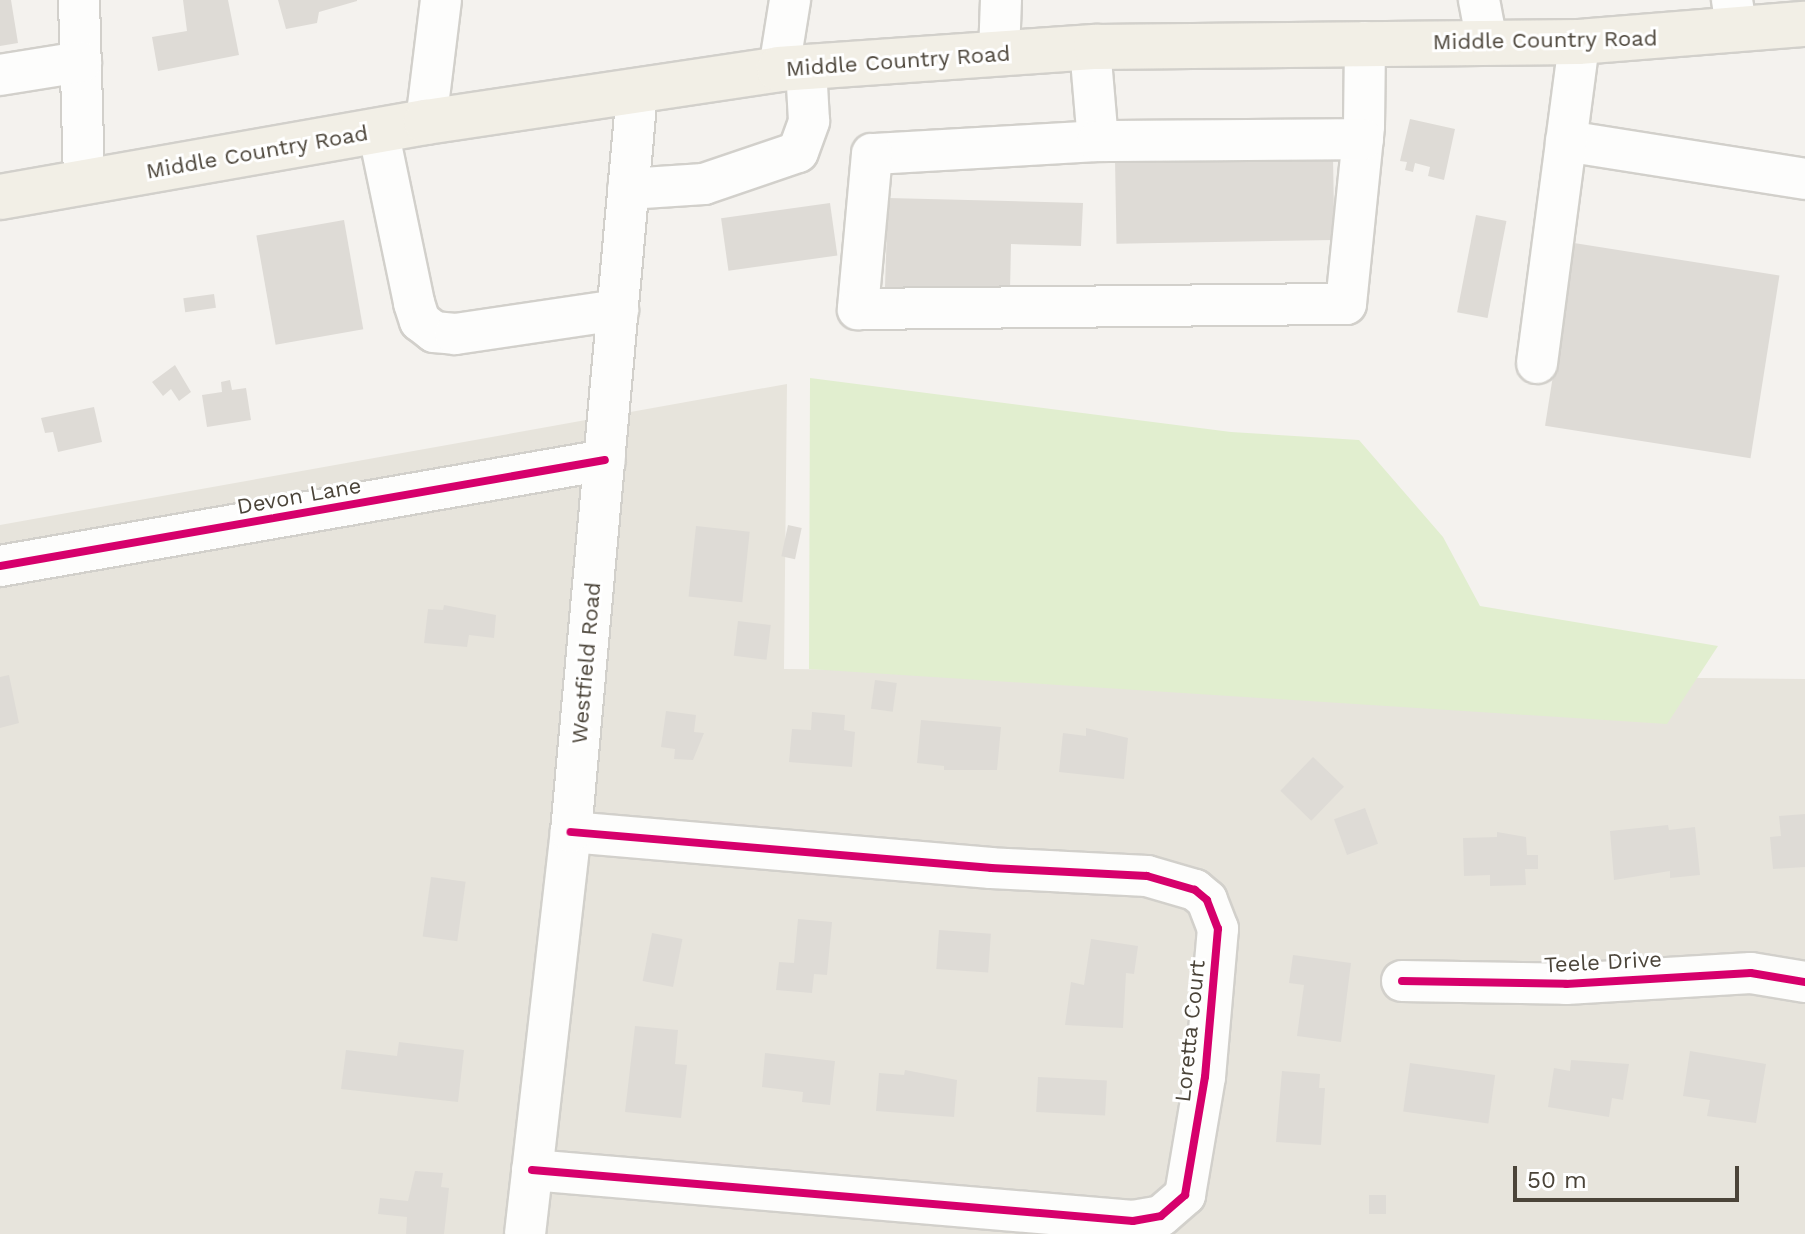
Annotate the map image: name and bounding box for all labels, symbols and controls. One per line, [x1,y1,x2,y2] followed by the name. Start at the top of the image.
[1432,25,1658,55] street label: Middle Country Road
[785,40,1011,82] street label: Middle Country Road
[144,119,370,185] street label: Middle Country Road
[235,472,363,520] street label: Devon Lane
[566,581,606,745] street label: Westfield Road
[1543,946,1663,978] street label: Teele Drive
[1169,958,1211,1104] street label: Loretta Court
[1517,1150,1743,1200] scale bar
[1527,1166,1587,1194] text: 50 m

